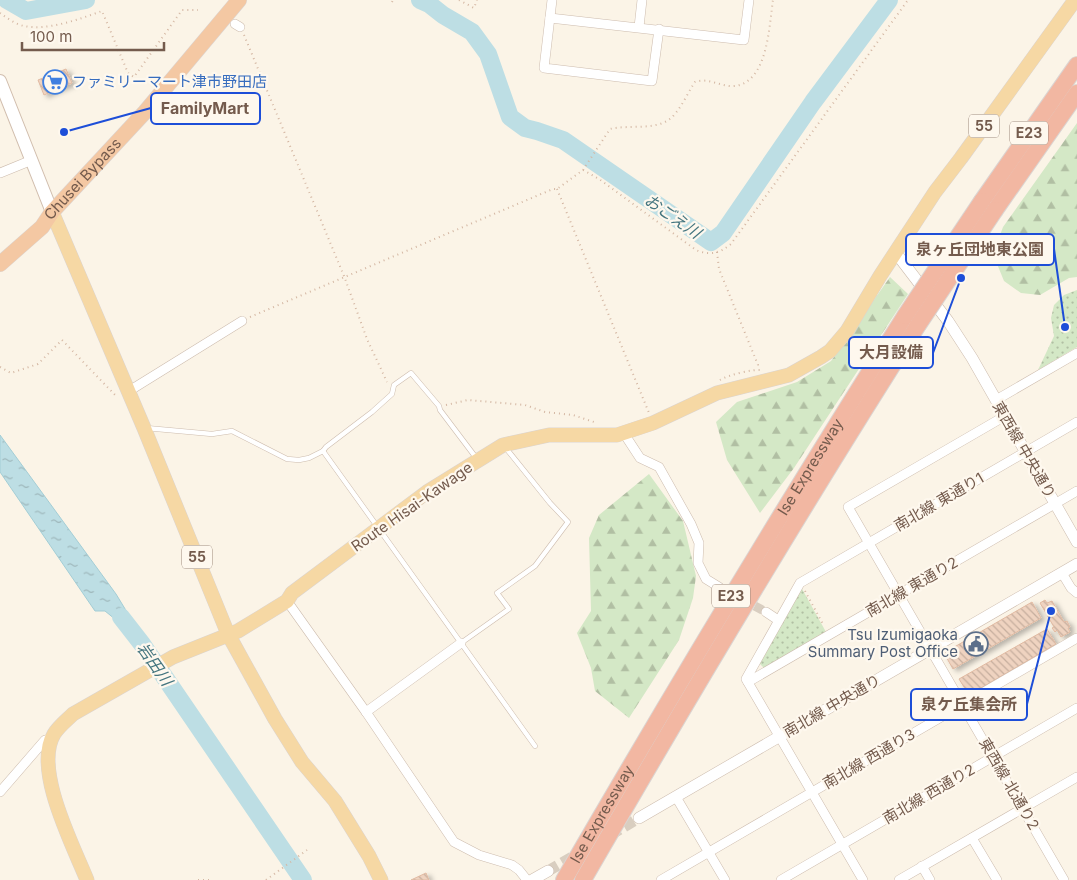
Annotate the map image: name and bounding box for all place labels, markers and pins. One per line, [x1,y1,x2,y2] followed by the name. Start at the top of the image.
[42,69,68,95] supermarket icon: ファミリーマート津市野田店
[72,72,267,91] place label: ファミリーマート津市野田店
[151,93,260,124] callout: FamilyMart
[906,234,1054,265] callout: 泉ヶ丘団地東公園
[849,337,933,368] callout: 大月設備
[808,625,958,661] place label: Tsu Izumigaoka Summary Post Office
[963,631,989,657] public building icon: Tsu Izumigaoka Summary Post Office
[911,689,1027,720] callout: 泉ケ丘集会所

